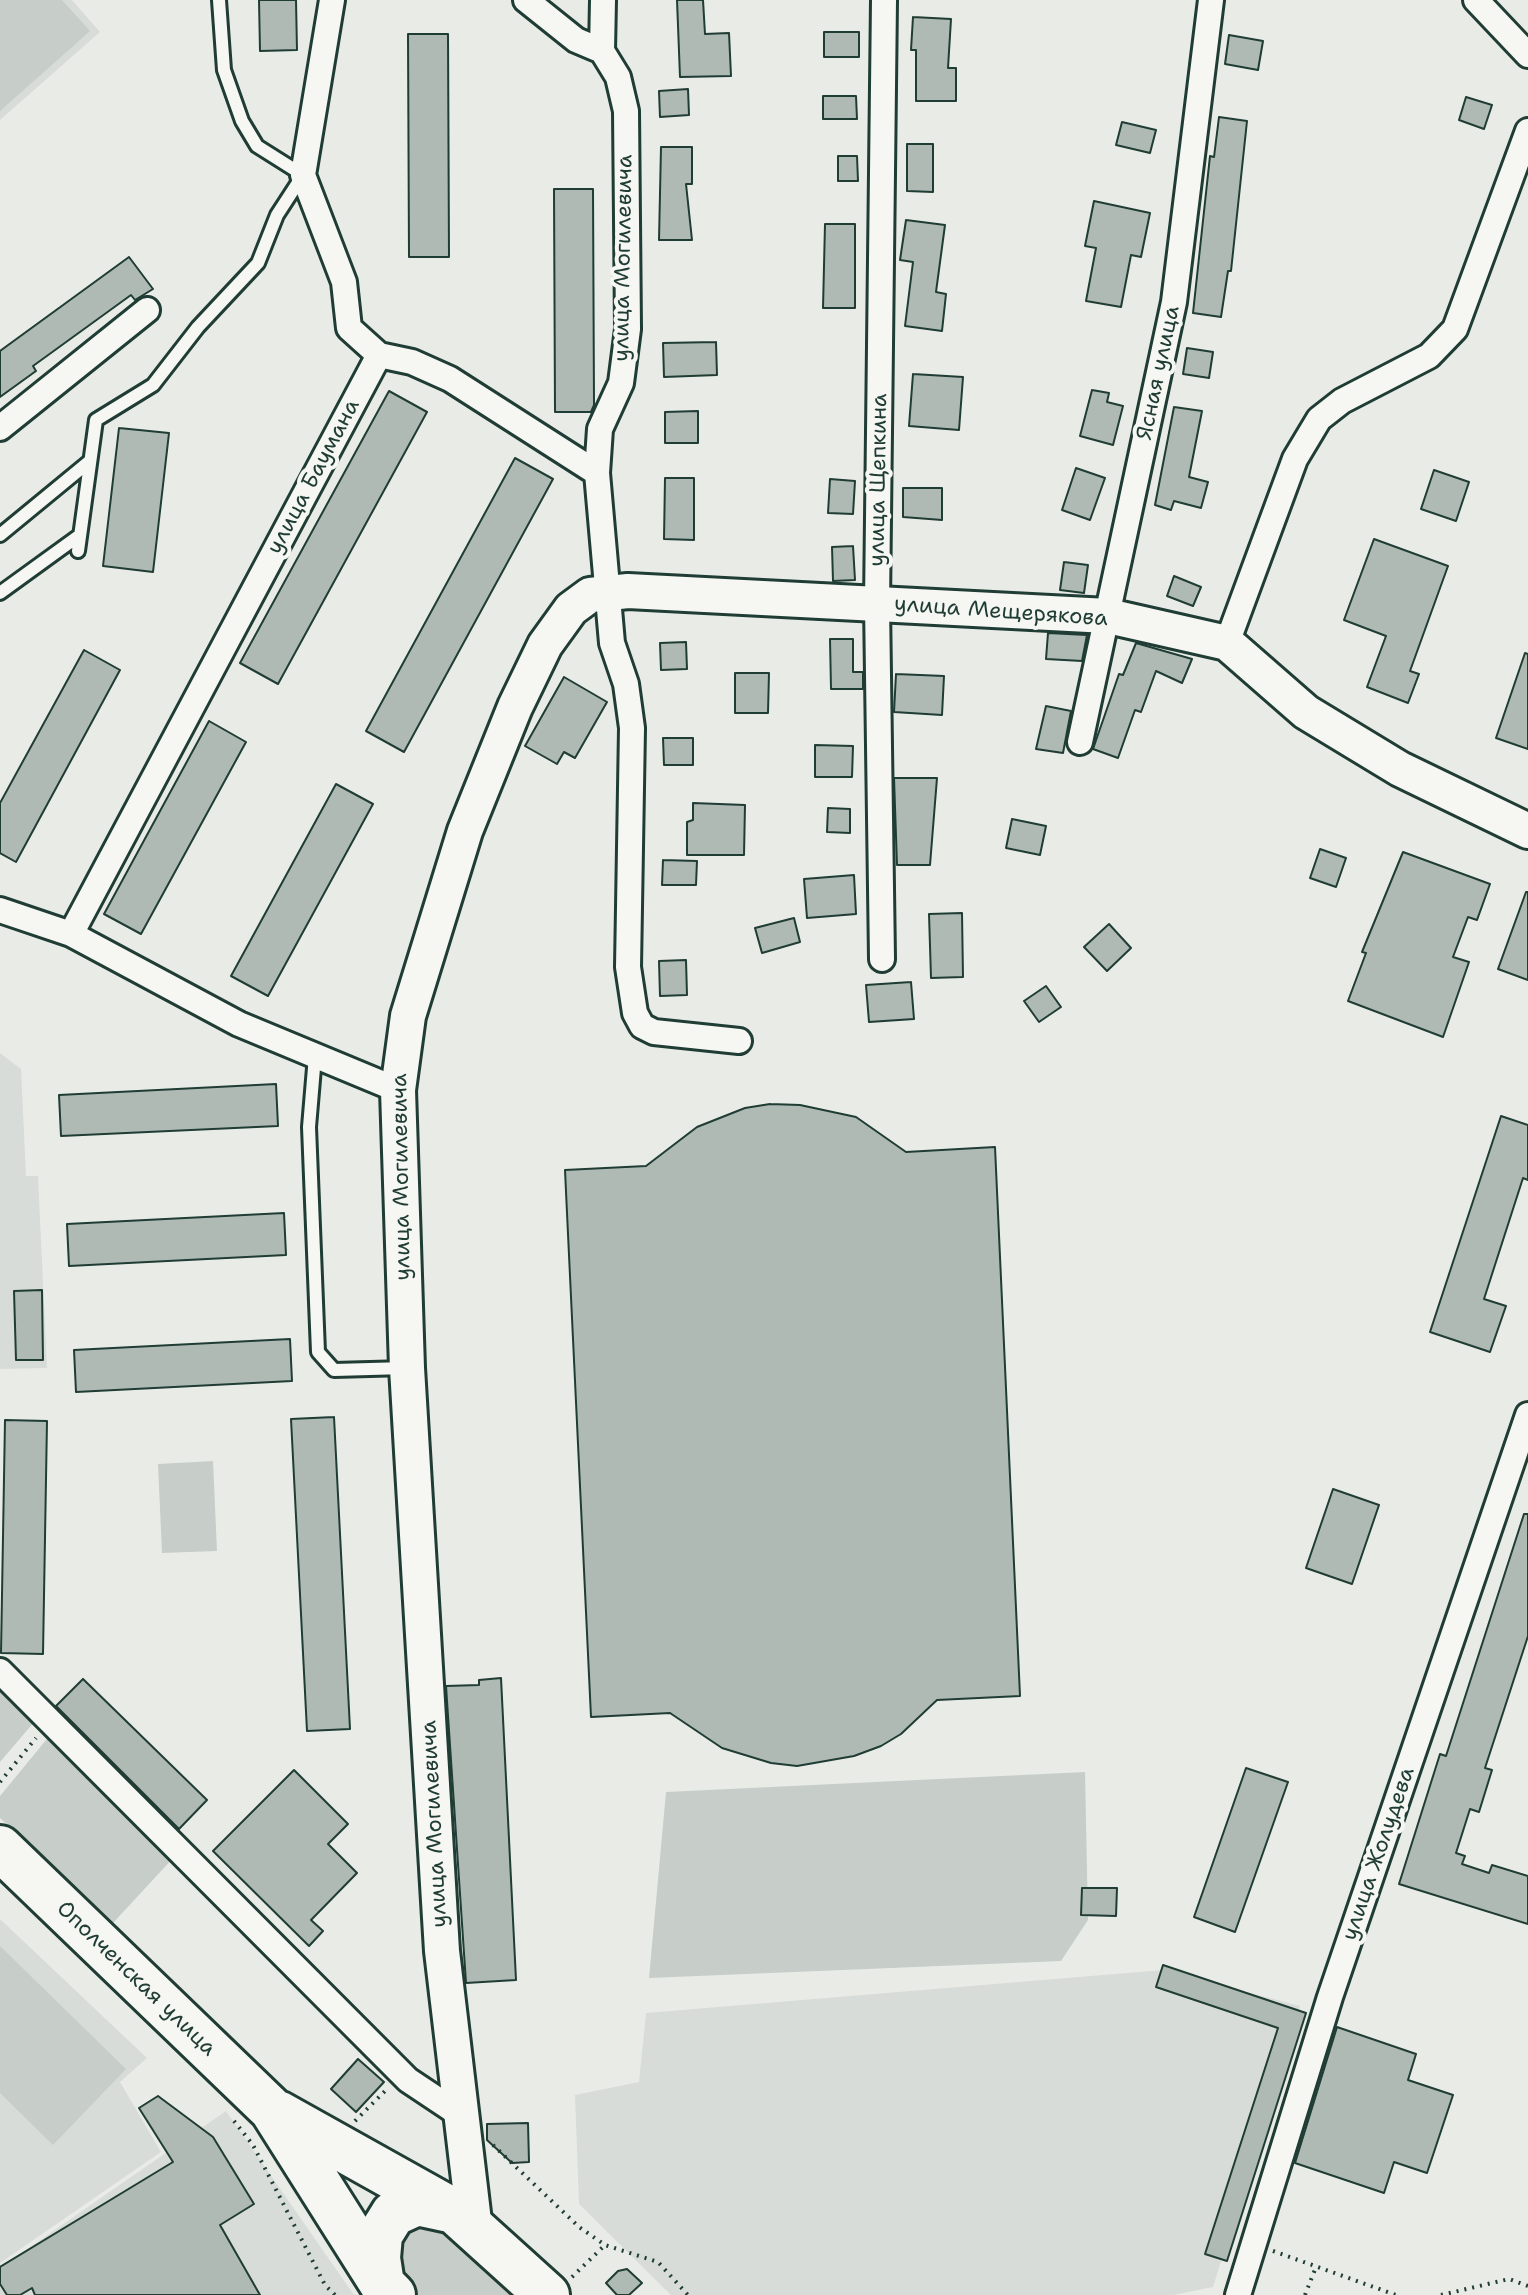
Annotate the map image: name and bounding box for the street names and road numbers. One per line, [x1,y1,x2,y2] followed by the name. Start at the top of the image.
[609,154,639,362] street label: улица Могилевича
[1132,304,1186,442] street label: Ясная улица
[864,393,894,567] street label: улица Щепкина
[262,395,366,559] street label: улица Баумана
[893,591,1109,633] street label: улица Мещерякова
[387,1073,417,1281] street label: улица Могилевича
[416,1720,454,1928] street label: улица Могилевича
[1337,1764,1421,1944] street label: улица Жолудева
[51,1896,221,2062] street label: Ополченская улица

